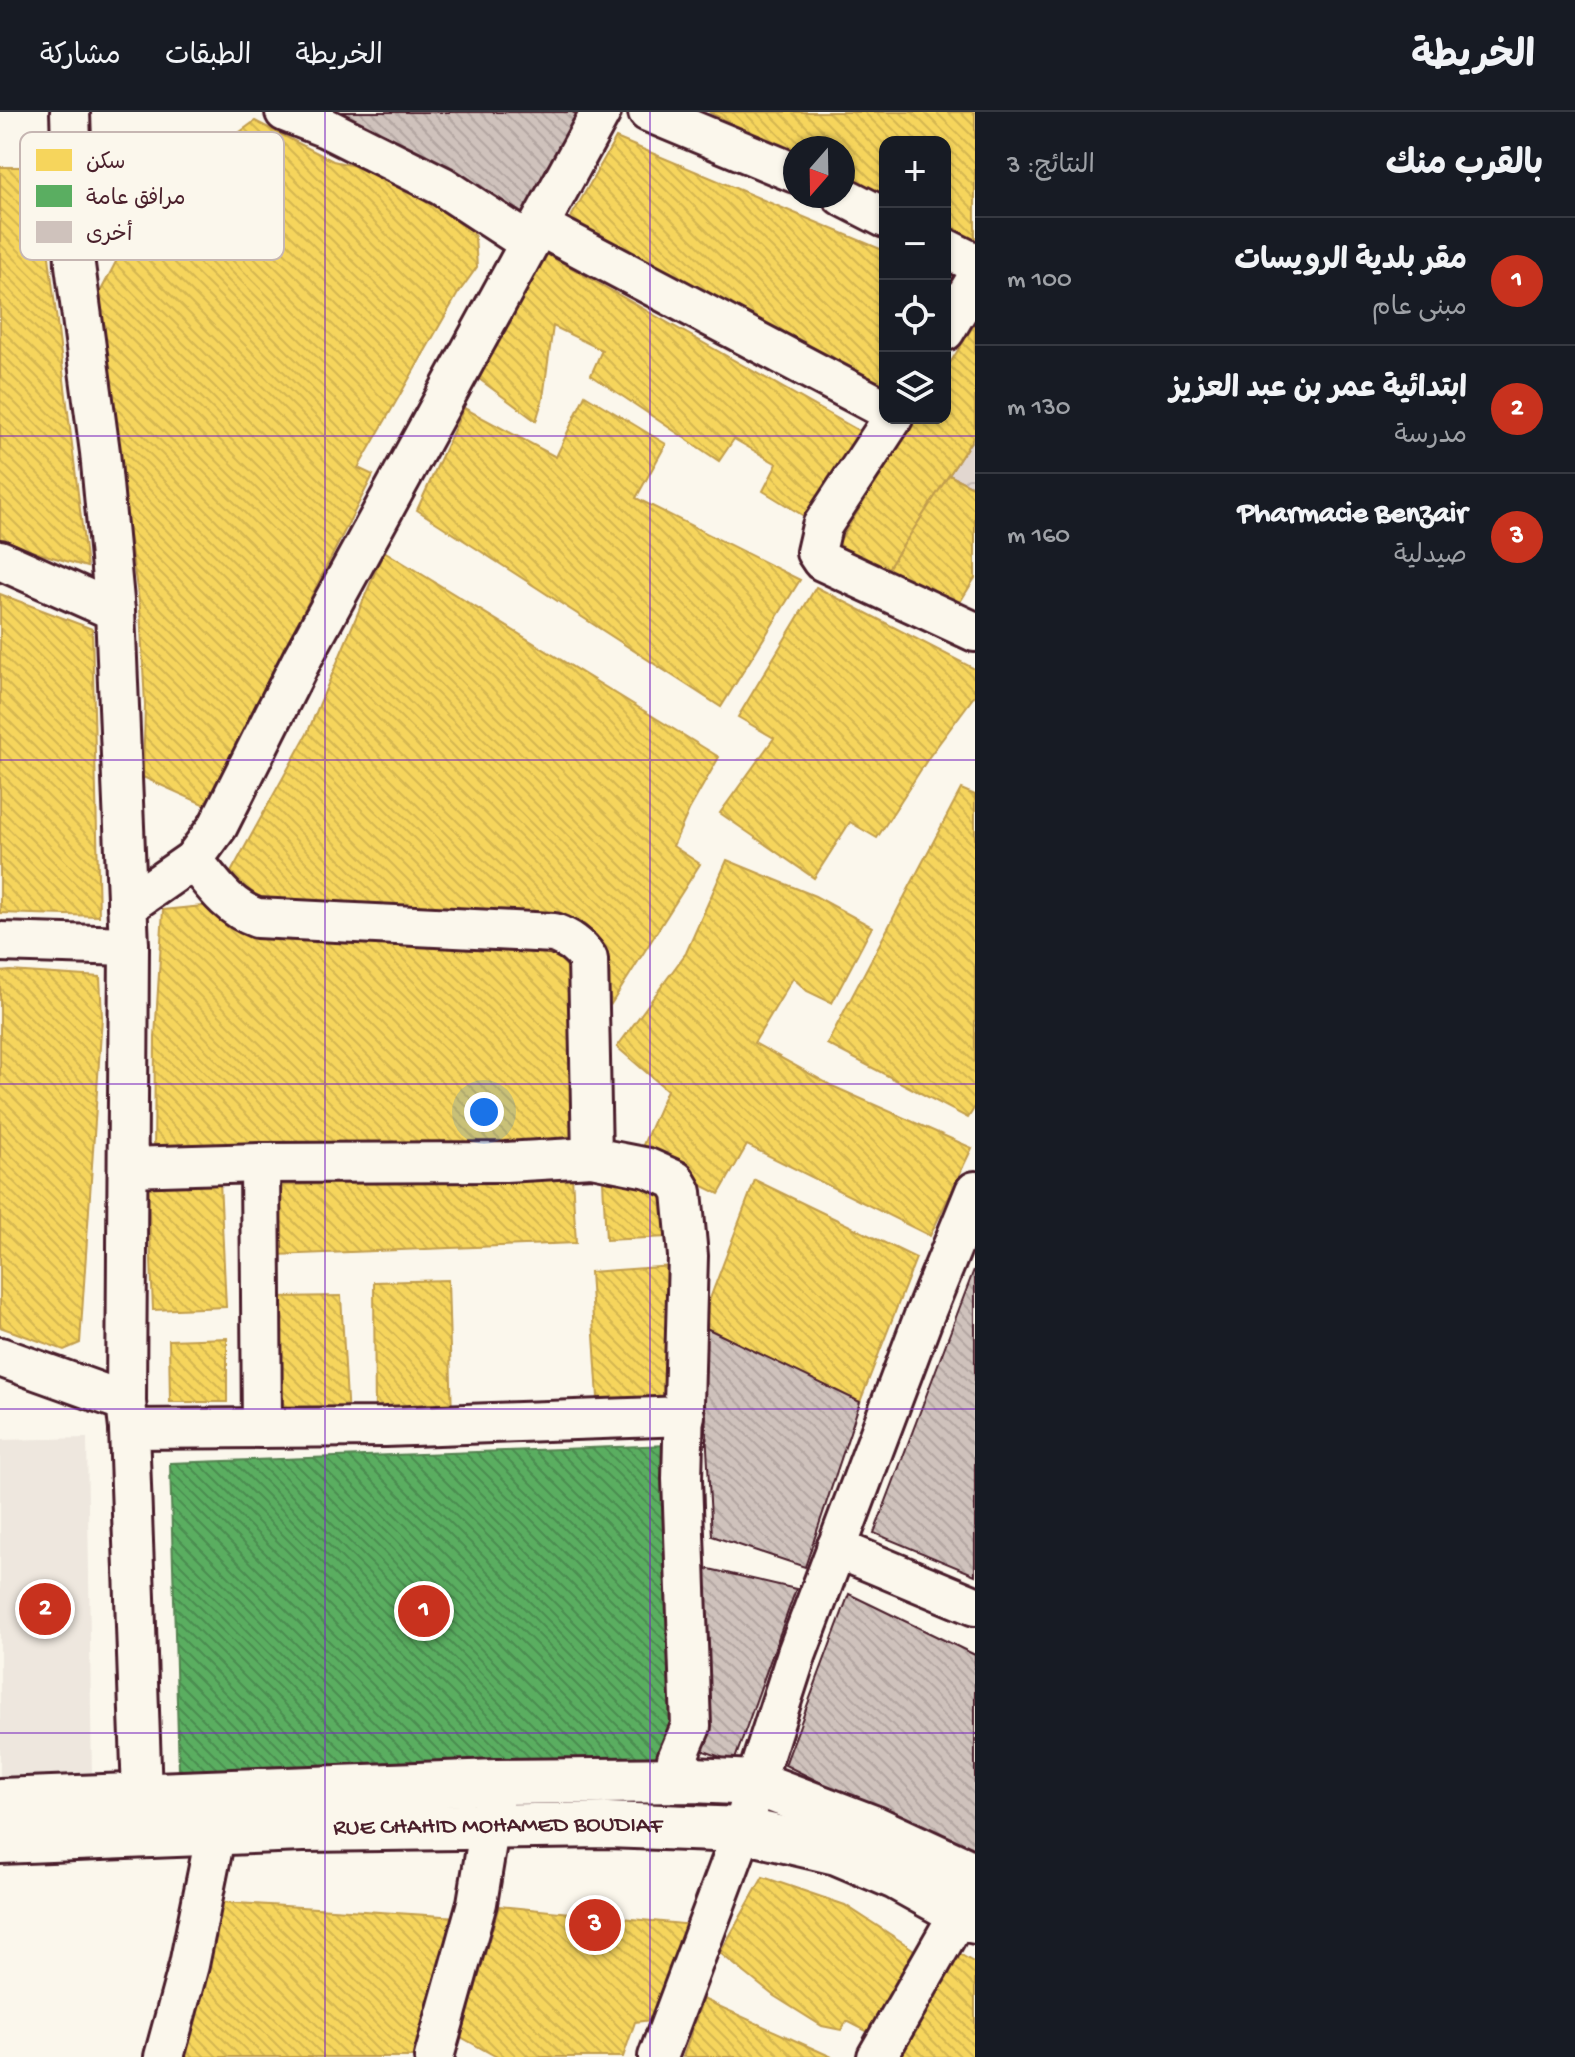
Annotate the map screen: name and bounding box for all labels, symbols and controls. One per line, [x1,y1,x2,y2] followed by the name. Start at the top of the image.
[1411,37,1535,81] text: الخريطة
[40,41,121,74] text: مشاركة
[165,41,251,74] text: الطبقات
[295,41,383,74] text: الخريطة
[20,132,284,260] legend
[783,136,855,208] north arrow
[879,136,951,424] map controls
[879,136,951,208] button: +
[1386,147,1543,187] text: بالقرب منك
[86,151,126,177] text: سكن
[1007,152,1095,183] text: النتائج: 3
[86,187,186,213] text: مرافق عامة
[879,208,951,280] button: −
[86,219,133,249] text: أخرى
[1234,245,1467,280] text: مقر بلدية الرويسات
[1007,266,1072,297] text: 100 m
[1512,266,1522,297] text: 1
[879,280,951,352] button: locate
[1372,294,1467,325] text: مبنى عام
[879,352,951,424] button: layers
[1170,373,1467,408] text: ابتدائية عمر بن عبد العزيز
[1007,394,1070,425] text: 130 m
[1511,394,1523,425] text: 2
[1395,422,1467,453] text: مدرسة
[1238,498,1467,533] text: Pharmacie Benzair
[1007,522,1070,553] text: 160 m
[1510,522,1524,553] text: 3
[1394,542,1467,573] text: صيدلية
[464,1092,504,1132] your location
[19,1579,71,1639] pin: 2
[398,1581,450,1641] pin: 1
[333,1810,665,1843] street label: RUE CHAHID MOHAMED BOUDIAF
[569,1895,621,1955] pin: 3

